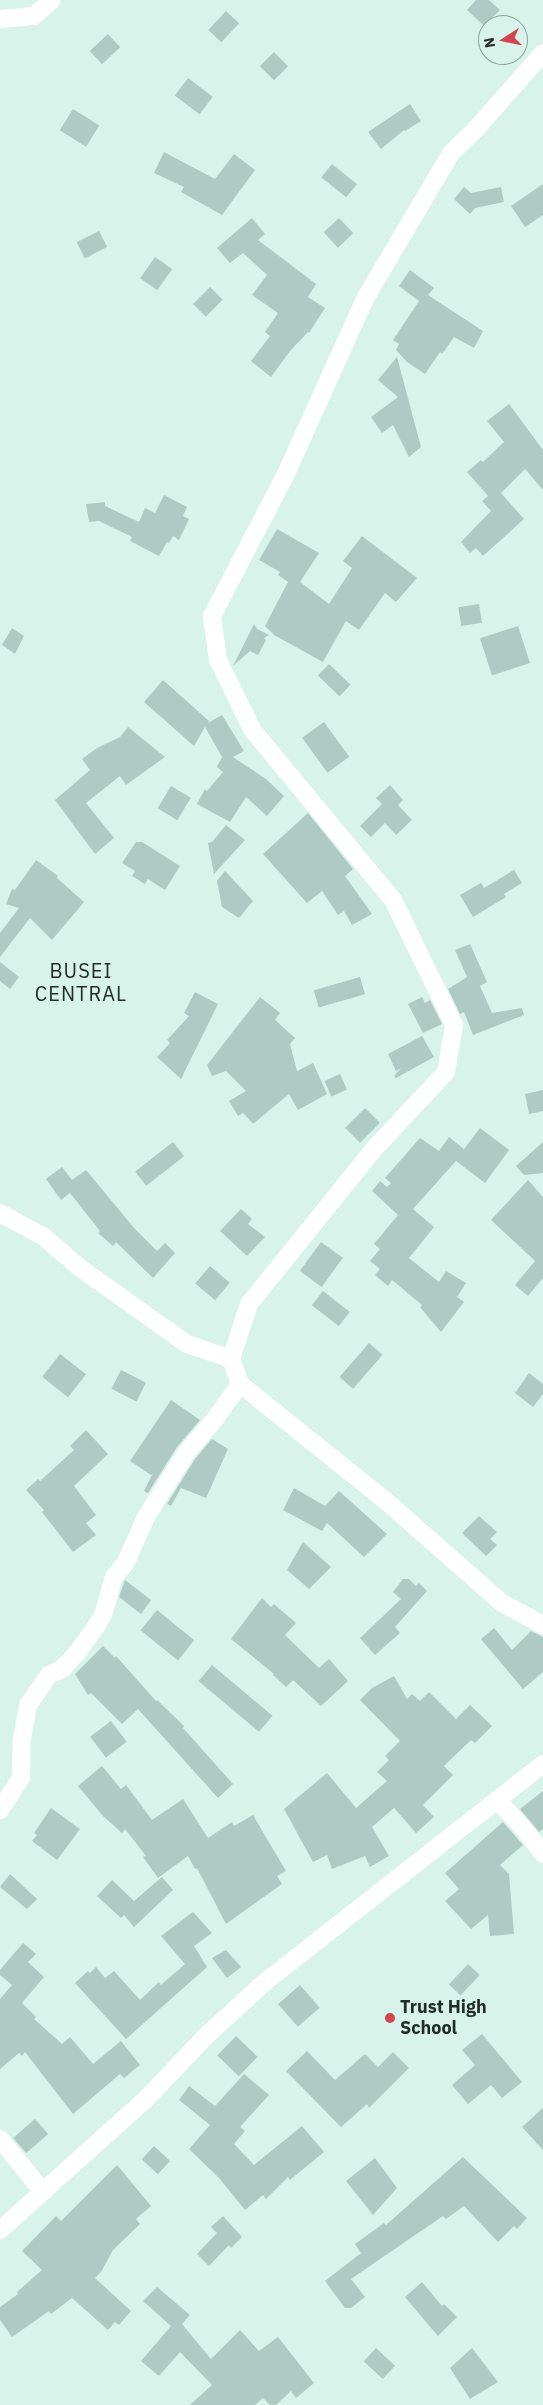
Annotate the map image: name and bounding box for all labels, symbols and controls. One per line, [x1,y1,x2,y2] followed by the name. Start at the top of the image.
[478,15,528,65] north arrow
[479,36,499,49] text: N
[34,958,128,1005] district label: BUSEI CENTRAL
[400,1997,487,2040] place label: Trust High School
[384,2012,396,2024] marker: Trust High School

